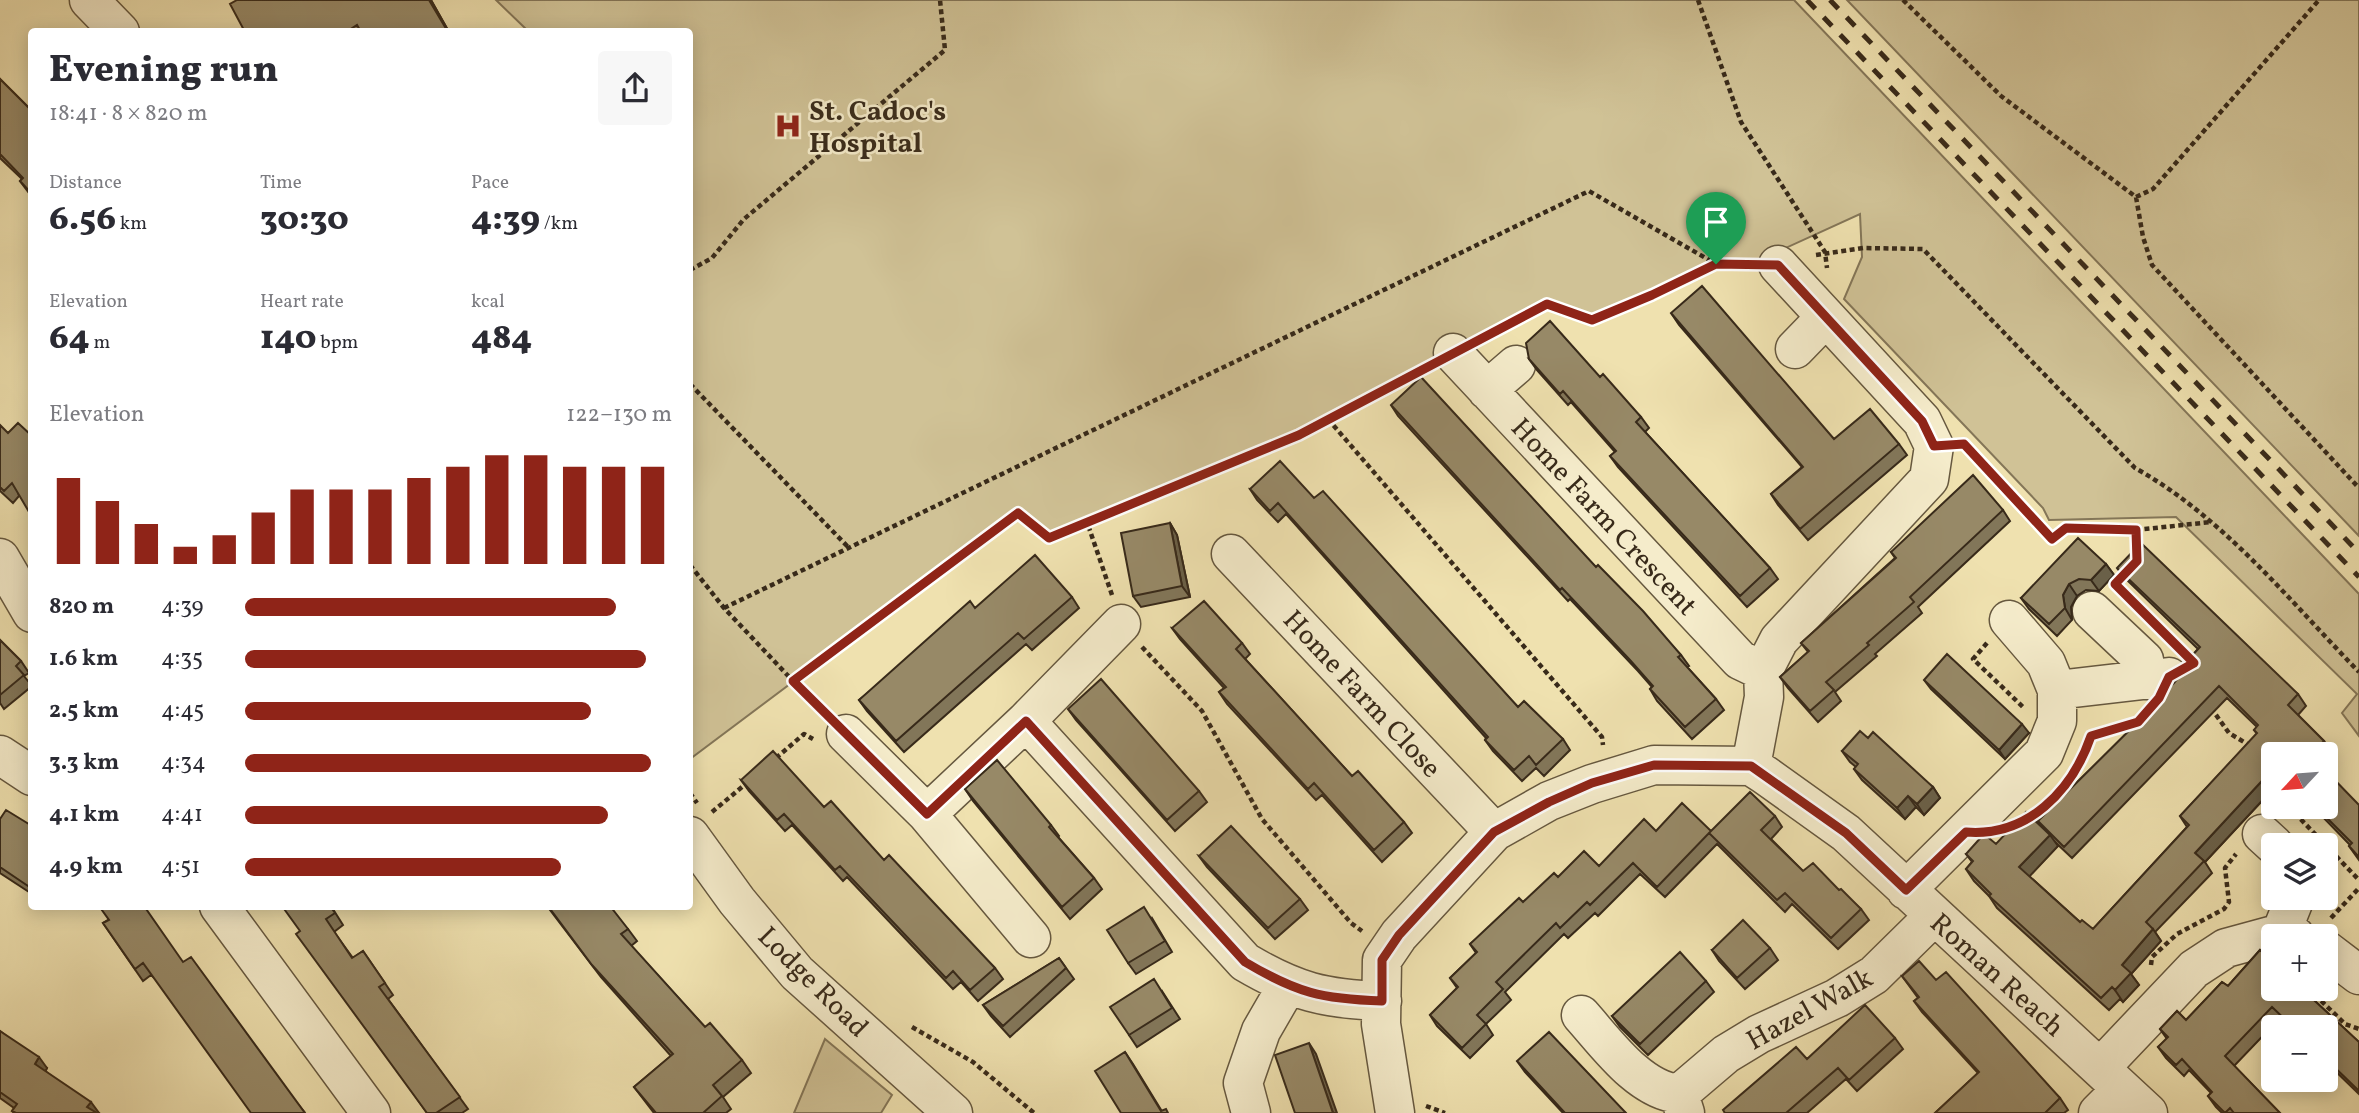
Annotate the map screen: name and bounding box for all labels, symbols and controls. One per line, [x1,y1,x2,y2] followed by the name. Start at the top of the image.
[49,45,279,98] text: Evening run
[598,51,672,125] button: share
[809,93,946,164] place label: St. Cadoc's Hospital
[49,98,208,130] text: 18:41 · 8 × 820 m
[773,111,803,141] hospital icon: St. Cadoc's Hospital
[49,170,122,196] text: Distance
[260,170,302,196] text: Time
[471,170,509,196] text: Pace
[1686,192,1746,264] pin
[49,196,116,244] text: 6.56
[260,196,349,244] text: 30:30
[471,196,540,244] text: 4:39
[1697,203,1735,241] icon: arrive
[116,211,147,237] text: km
[540,211,578,237] text: /km
[49,289,128,315] text: Elevation
[260,289,344,315] text: Heart rate
[471,289,505,315] text: kcal
[49,315,90,363] text: 64
[260,315,317,363] text: 140
[471,315,532,363] text: 484
[90,330,110,356] text: m
[317,330,358,356] text: bpm
[49,399,145,431] text: Elevation
[566,399,672,431] text: 122–130 m
[1501,410,1705,625] street label: Home Farm Crescent
[49,591,114,623] text: 820 m
[161,591,203,623] text: 4:39
[1273,602,1449,787] street label: Home Farm Close
[49,643,118,675] text: 1.6 km
[161,643,203,675] text: 4:35
[49,695,119,727] text: 2.5 km
[161,695,204,727] text: 4:45
[2261,742,2338,819] north arrow
[2261,742,2338,1092] map controls
[49,747,119,779] text: 3.3 km
[161,747,206,779] text: 4:34
[49,799,120,831] text: 4.1 km
[161,799,203,831] text: 4:41
[2261,833,2338,910] button: layers
[49,851,123,883] text: 4.9 km
[161,851,200,883] text: 4:51
[1921,905,2072,1047] street label: Roman Reach
[748,918,877,1047] street label: Lodge Road
[2261,924,2338,1001] button: +
[1740,959,1881,1061] street label: Hazel Walk
[2261,1015,2338,1092] button: −

